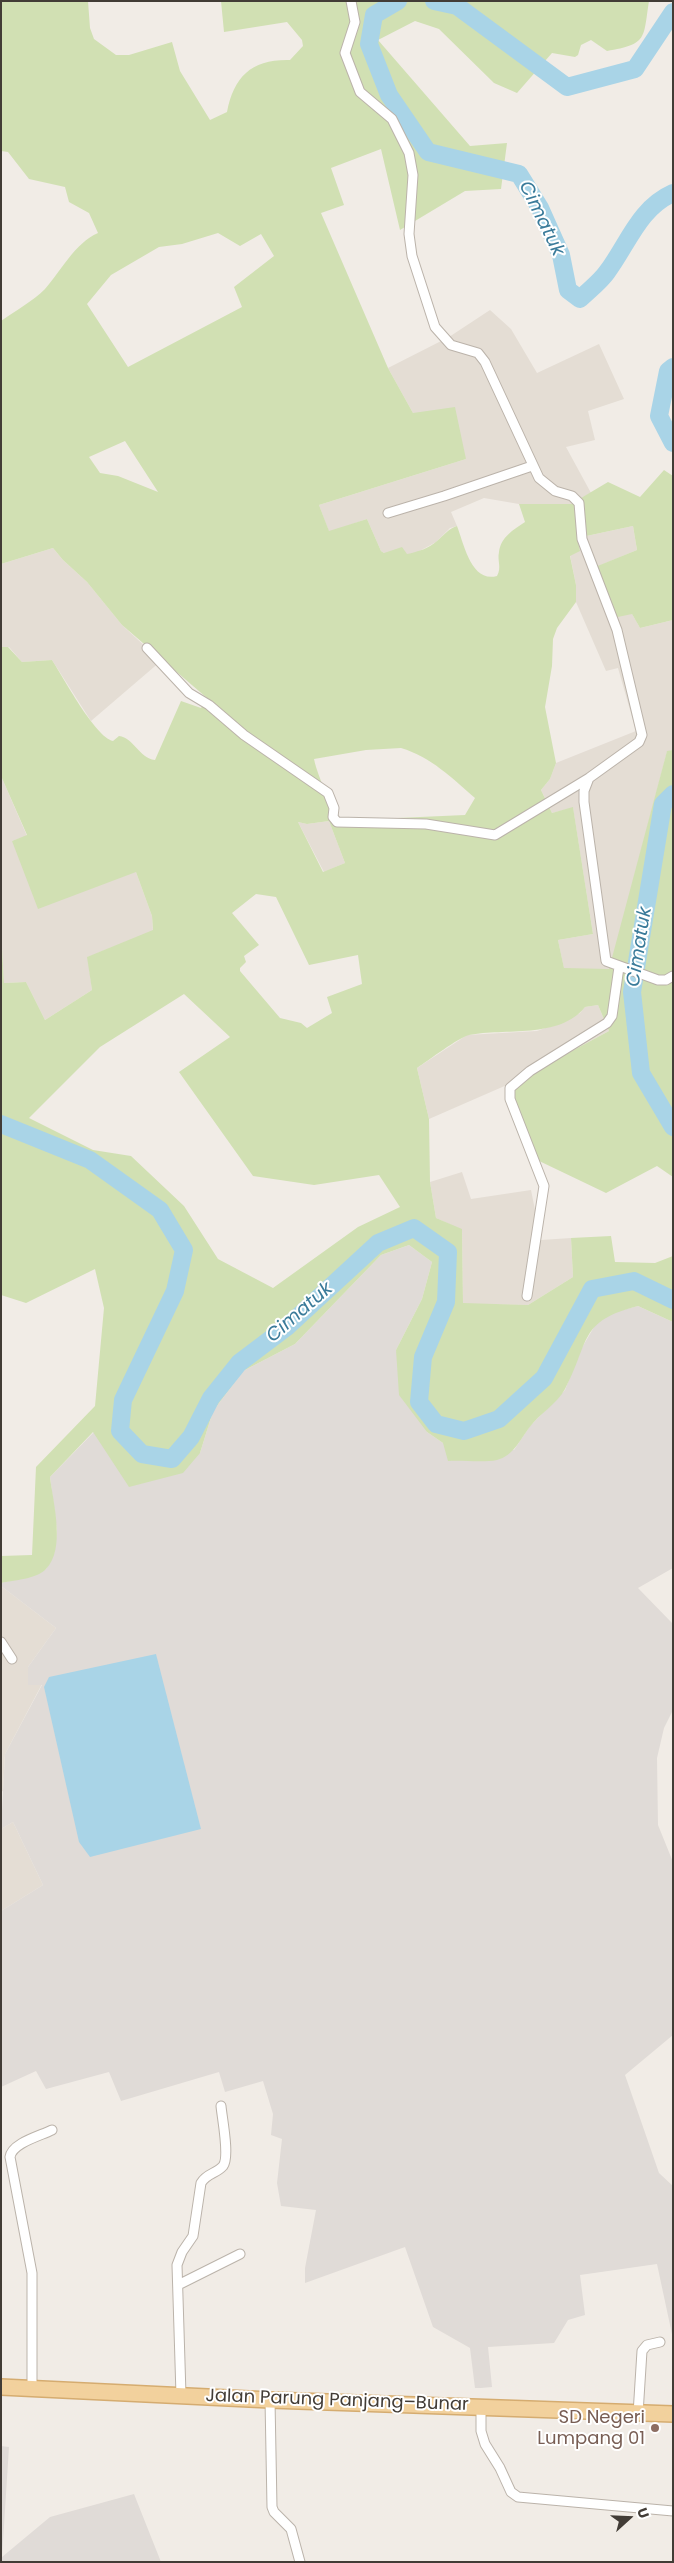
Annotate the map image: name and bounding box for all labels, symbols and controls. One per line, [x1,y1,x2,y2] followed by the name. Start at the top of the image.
[513,178,569,260] water label: Cimatuk
[622,905,658,989] water label: Cimatuk
[262,1278,338,1348] water label: Cimatuk
[205,2386,469,2416] street label: Jalan Parung Panjang–Bunar
[537,2407,645,2450] place label: SD Negeri Lumpang 01
[649,2422,661,2434] marker: SD Negeri Lumpang 01
[604,2493,654,2543] north arrow
[632,2505,654,2521] text: U

